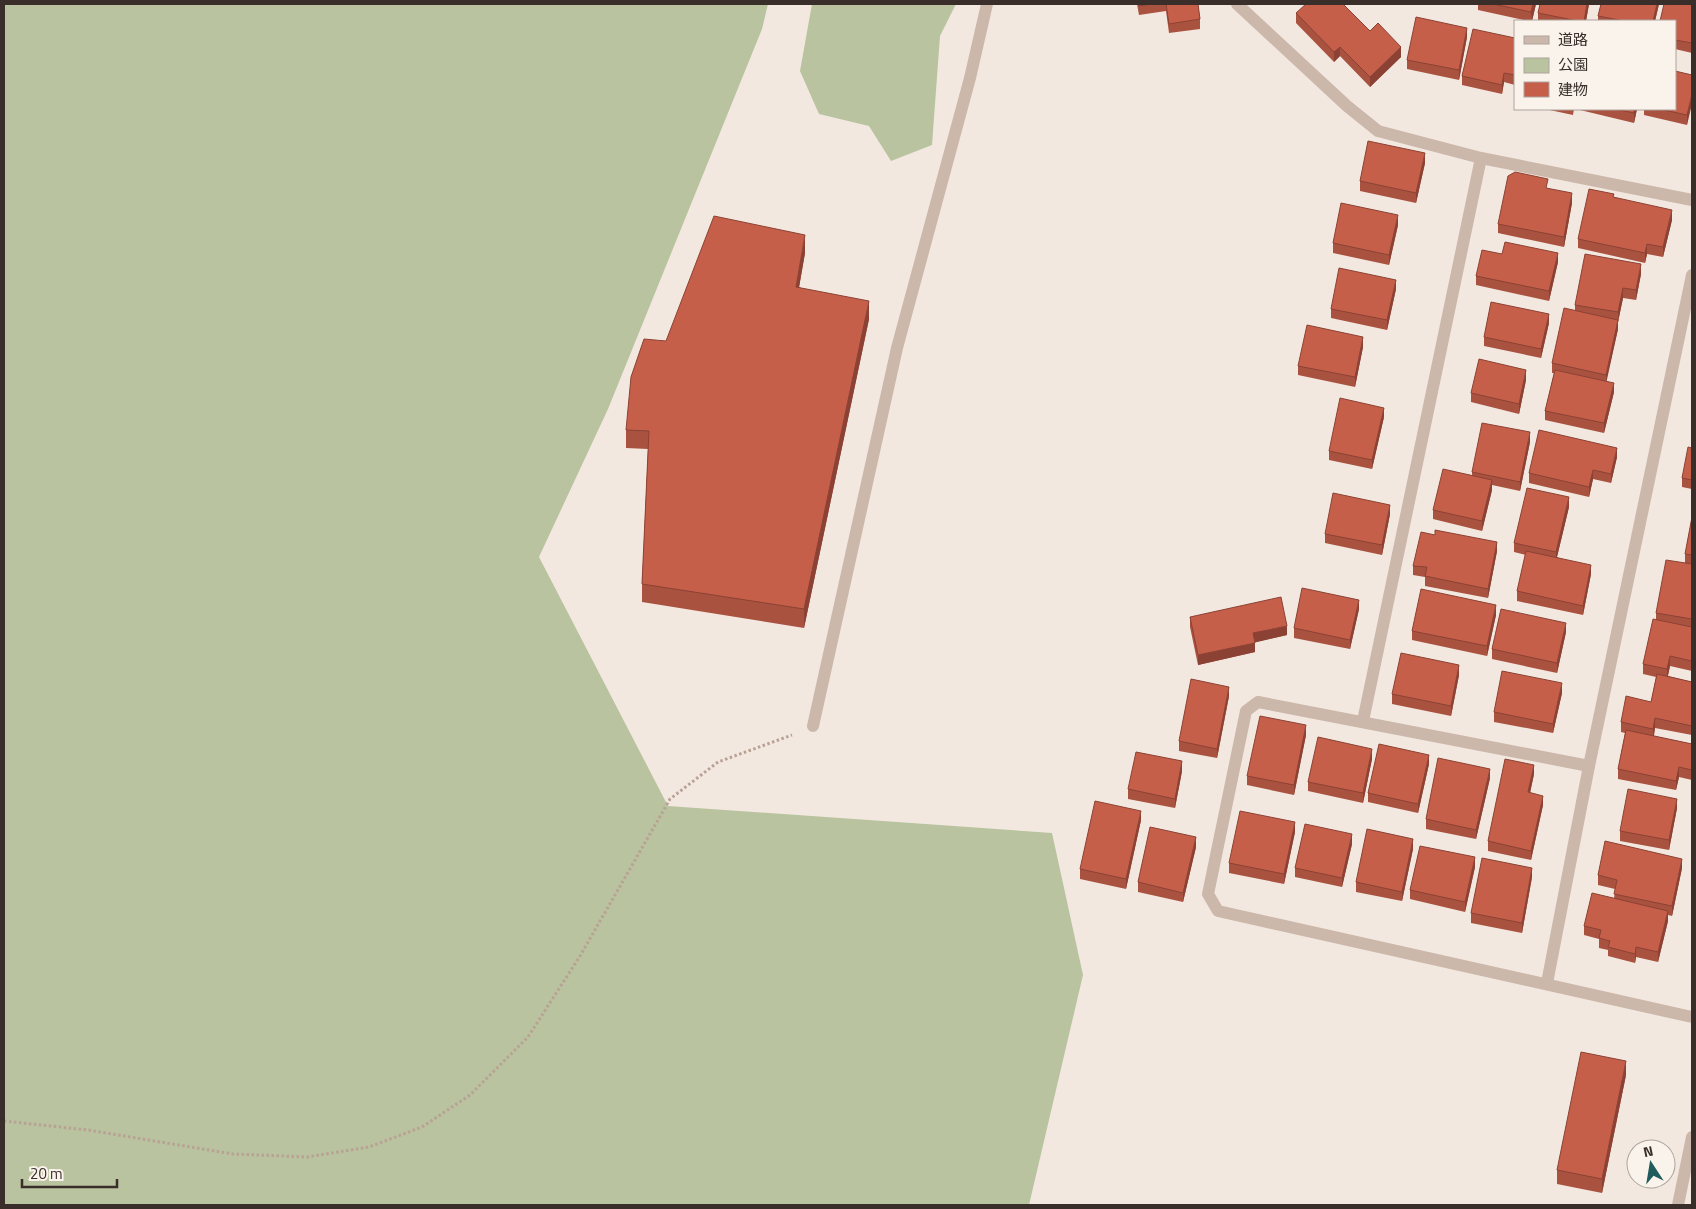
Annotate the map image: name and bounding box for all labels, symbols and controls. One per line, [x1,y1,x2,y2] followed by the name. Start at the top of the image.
[1514,20,1676,110] legend
[1558,28,1588,51] text: 道路
[1558,53,1588,76] text: 公園
[1558,78,1588,101] text: 建物
[1626,1139,1676,1189] north arrow
[1641,1140,1655,1162] text: N
[22,1156,118,1188] scale bar
[30,1162,63,1185] text: 20 m

